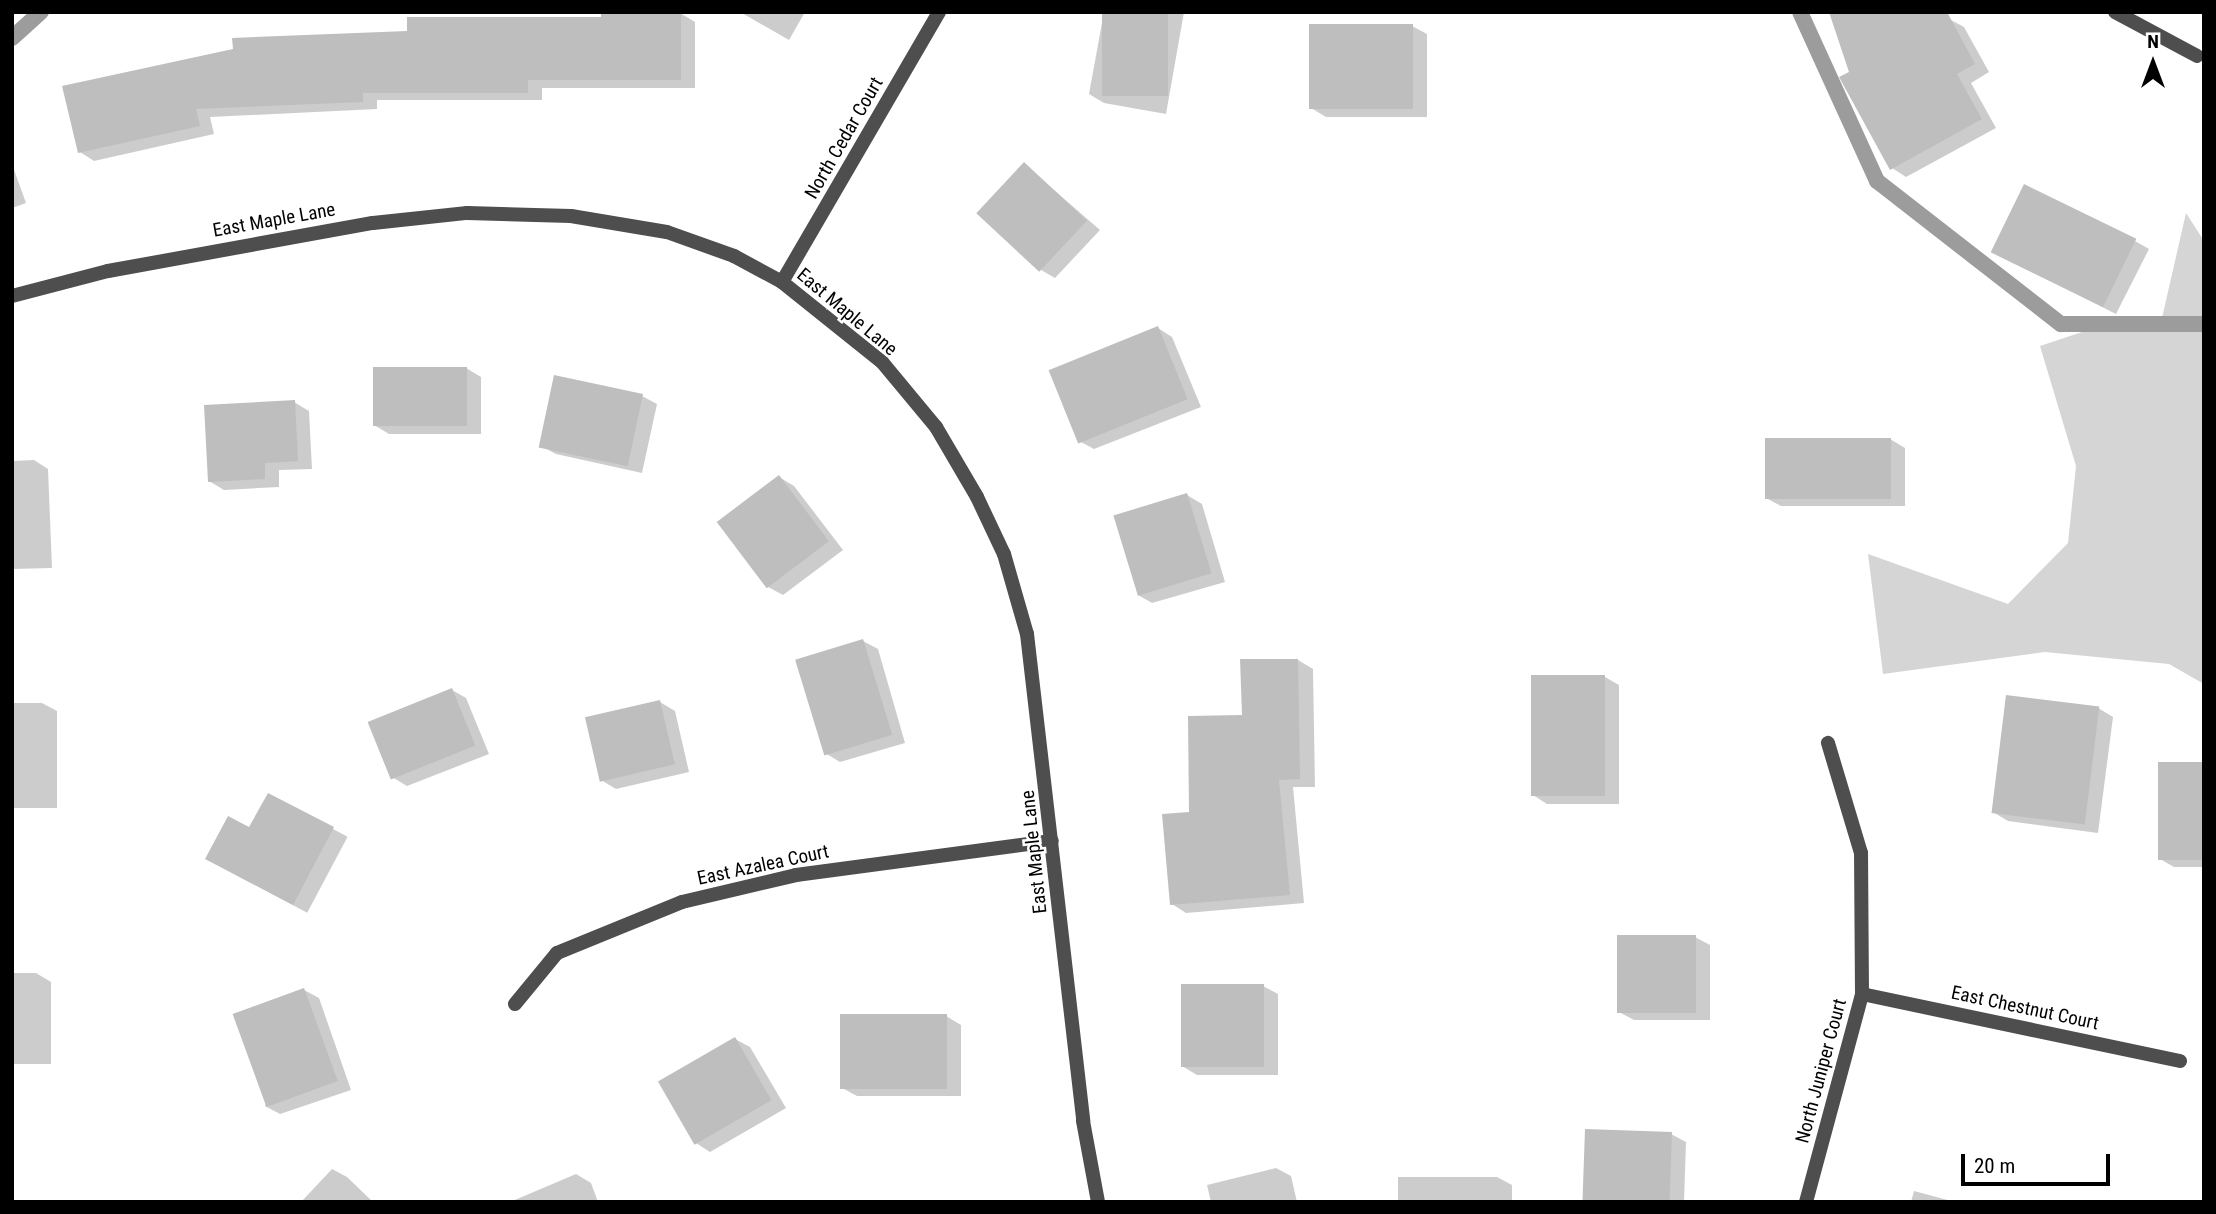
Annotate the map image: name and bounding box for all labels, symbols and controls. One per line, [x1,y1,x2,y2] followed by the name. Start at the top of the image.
[2118,28,2188,98] north arrow
[2147,30,2159,53] text: N
[800,73,888,203] street label: North Cedar Court
[211,198,337,242] street label: East Maple Lane
[792,263,902,361] street label: East Maple Lane
[1016,789,1052,915] street label: East Maple Lane
[695,840,831,890] street label: East Azalea Court
[1949,981,2101,1035] street label: East Chestnut Court
[1791,996,1851,1146] street label: North Juniper Court
[1964,1140,2113,1184] scale bar
[1974,1154,2015,1178] text: 20 m

